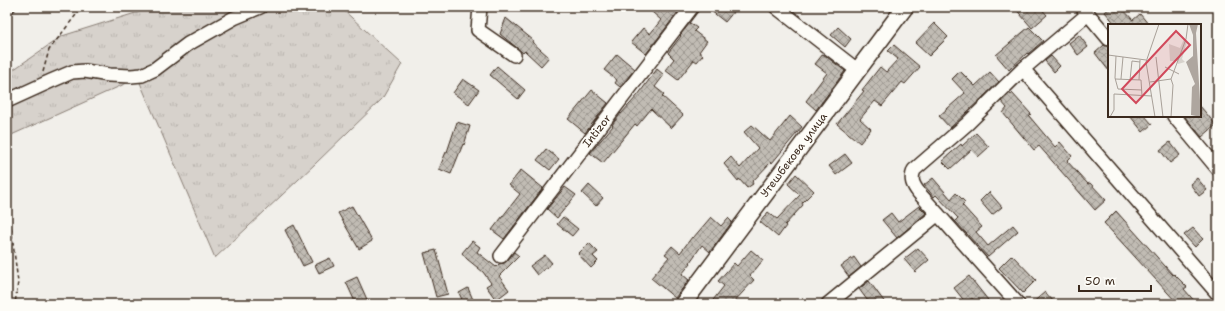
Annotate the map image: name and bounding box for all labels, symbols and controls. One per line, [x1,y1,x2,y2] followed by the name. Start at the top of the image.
[1108,24,1201,117] inset map
[757,109,831,200] street label: Утешбекова улица
[579,111,615,151] street label: Intizor
[1079,267,1151,293] scale bar
[1085,273,1115,289] text: 50 m

